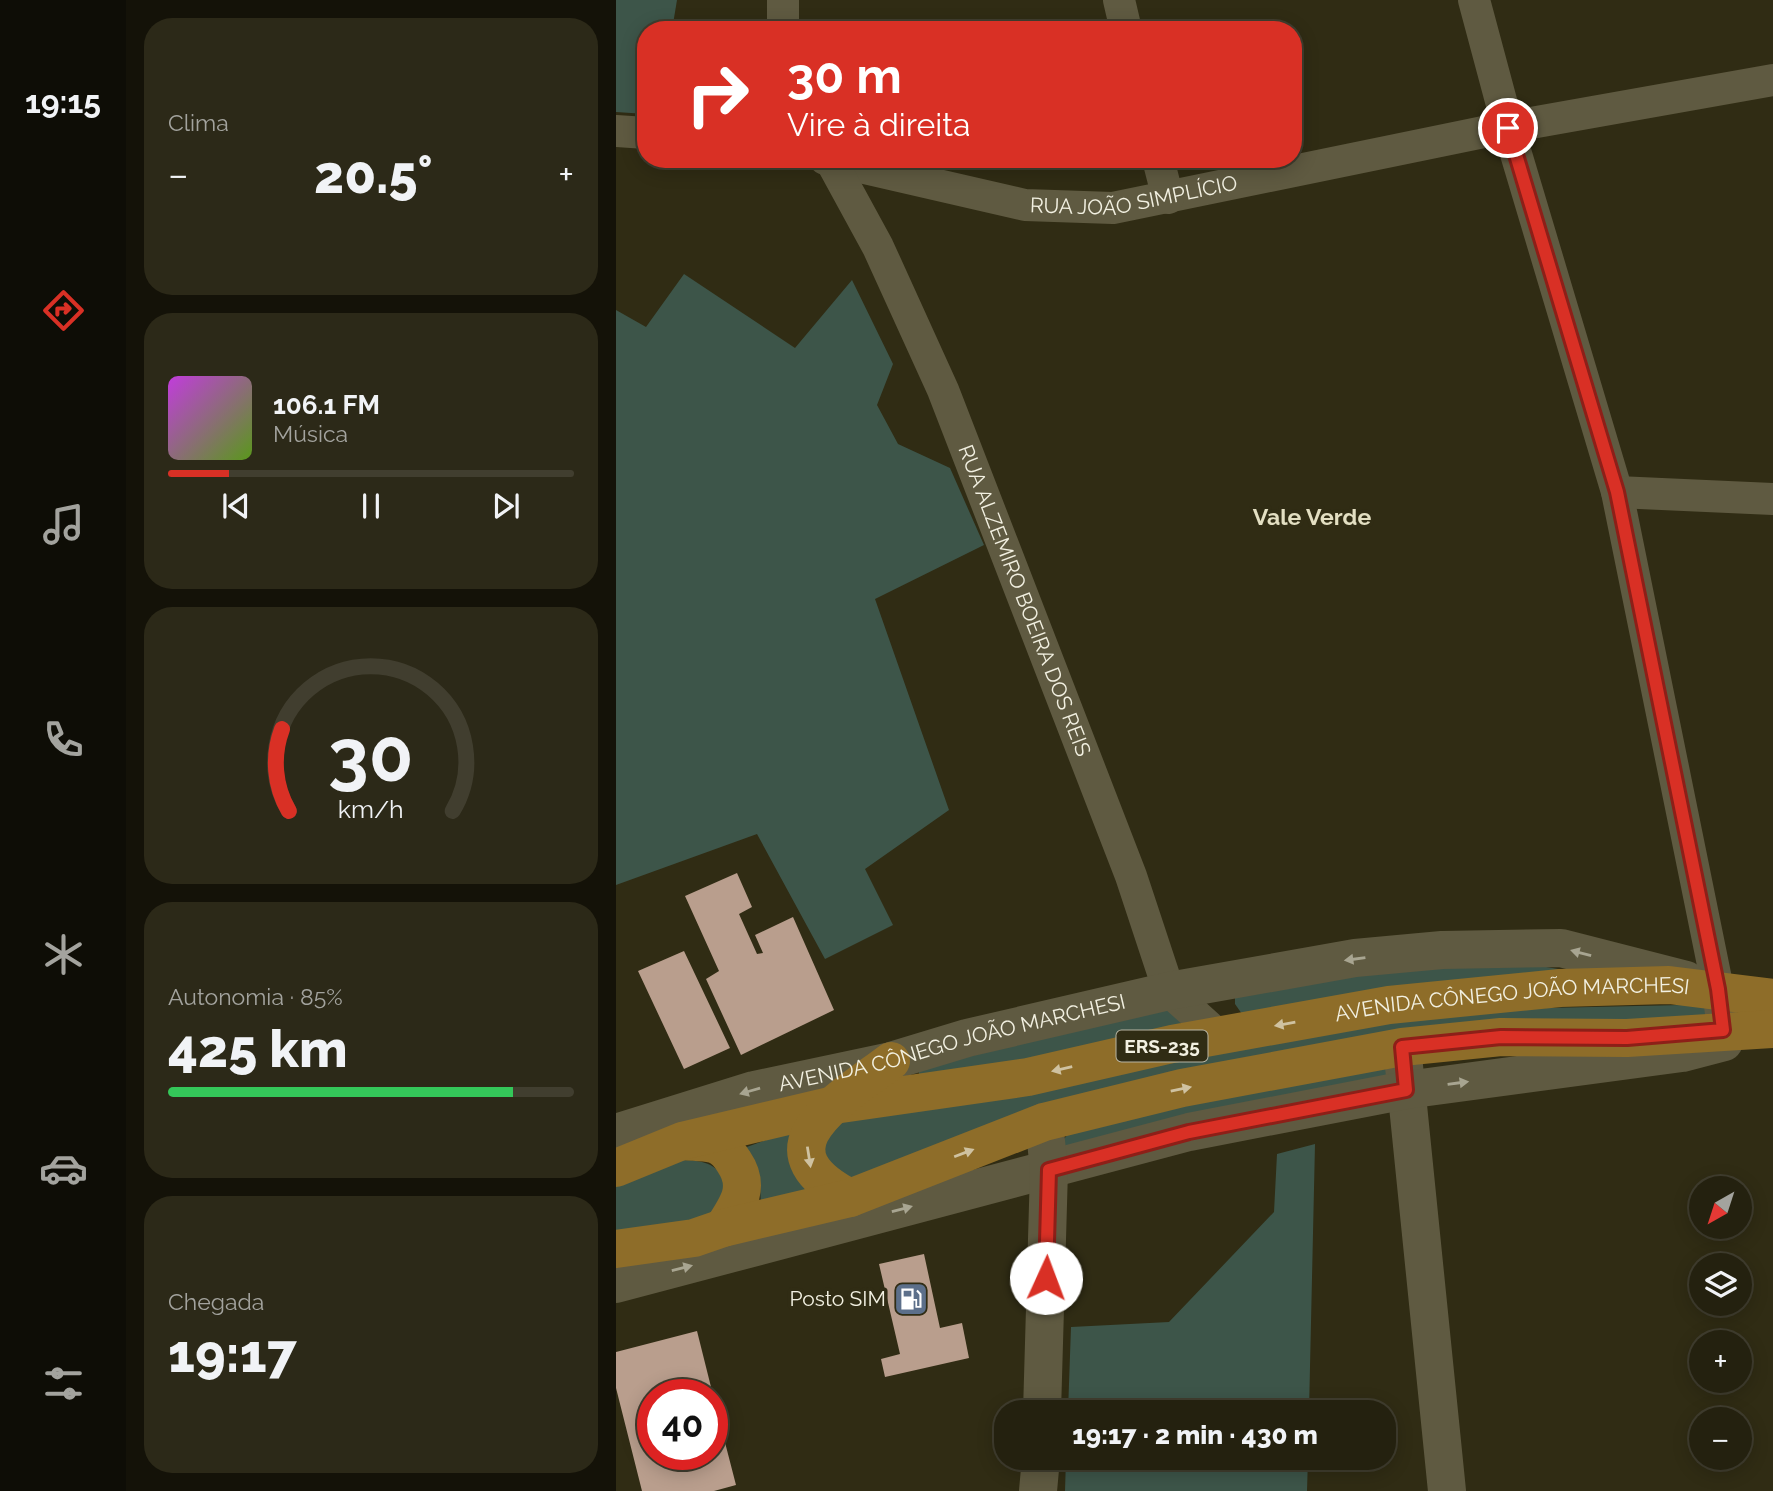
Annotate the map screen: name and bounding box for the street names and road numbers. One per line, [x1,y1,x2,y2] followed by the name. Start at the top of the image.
[1029,170,1239,220] street label: RUA JOÃO SIMPLÍCIO
[953,441,1097,760] street label: RUA ALZEMIRO BOEIRA DOS REIS
[1333,972,1691,1027] street label: AVENIDA CÔNEGO JOÃO MARCHESI
[776,989,1128,1097] street label: AVENIDA CÔNEGO JOÃO MARCHESI
[1116,1030,1208,1062] road number: ERS-235

